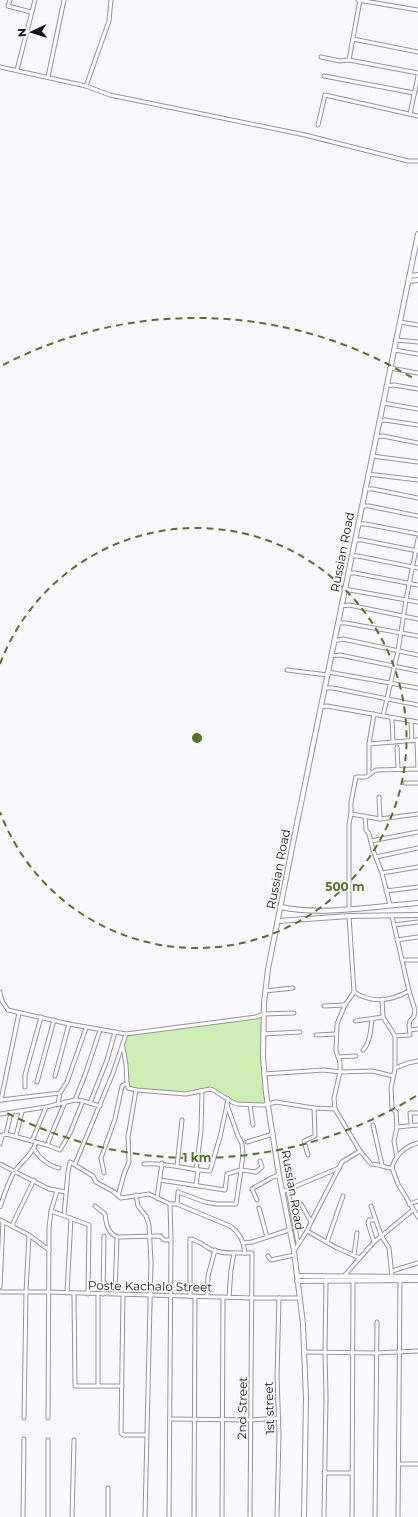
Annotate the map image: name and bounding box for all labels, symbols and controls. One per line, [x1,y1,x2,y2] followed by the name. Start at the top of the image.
[12,12,52,52] north arrow
[15,28,29,38] text: N
[327,511,357,593] street label: Russian Road
[190,731,204,745] centre of rings
[263,828,293,910] street label: Russian Road
[325,879,365,894] text: 500 m
[279,1149,307,1231] street label: Russian Road
[183,1150,211,1165] text: 1 km
[88,1277,212,1295] street label: Poste Kachalo Street
[234,1377,250,1439] street label: 2nd Street
[261,1381,277,1435] street label: 1st street

